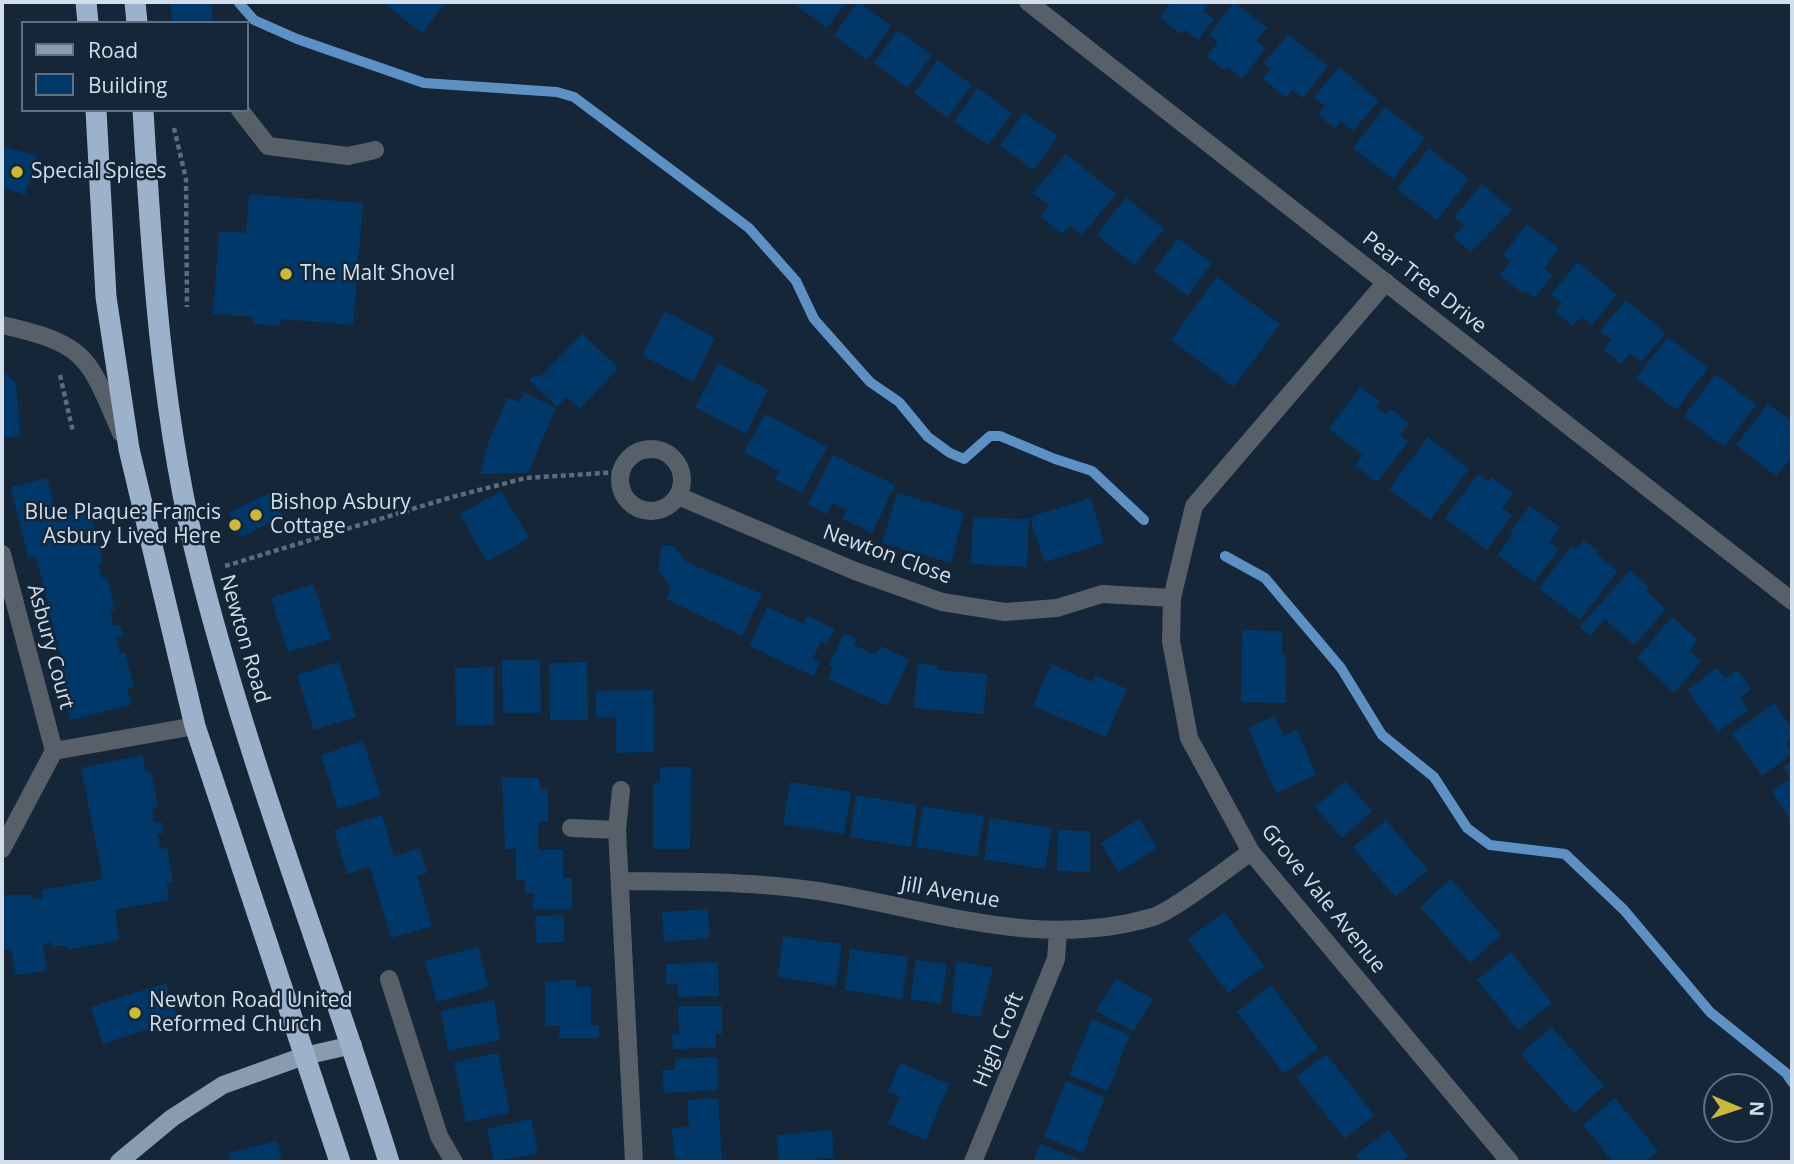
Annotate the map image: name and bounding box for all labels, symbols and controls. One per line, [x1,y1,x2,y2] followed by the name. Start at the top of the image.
[21,21,248,112] legend
[88,36,138,64] text: Road
[88,71,167,99] text: Building
[31,159,166,185] place label: Special Spices
[9,164,25,180] marker: Special Spices
[1357,227,1491,339] street label: Pear Tree Drive
[300,261,455,287] place label: The Malt Shovel
[278,266,294,282] marker: The Malt Shovel
[270,490,411,540] place label: Bishop Asbury Cottage
[25,500,221,550] place label: Blue Plaque: Francis Asbury Lived Here
[248,507,264,523] marker: Bishop Asbury Cottage
[227,517,243,533] marker: Blue Plaque: Francis Asbury Lived Here
[819,520,955,590] street label: Newton Close
[214,572,274,706] street label: Newton Road
[21,582,79,712] street label: Asbury Court
[1255,820,1391,978] street label: Grove Vale Avenue
[899,872,1001,914] street label: Jill Avenue
[149,988,353,1038] place label: Newton Road United Reformed Church
[969,989,1029,1091] street label: High Croft
[127,1005,143,1021] marker: Newton Road United Reformed Church
[1703,1073,1773,1143] north arrow
[1744,1100,1770,1117] text: N

